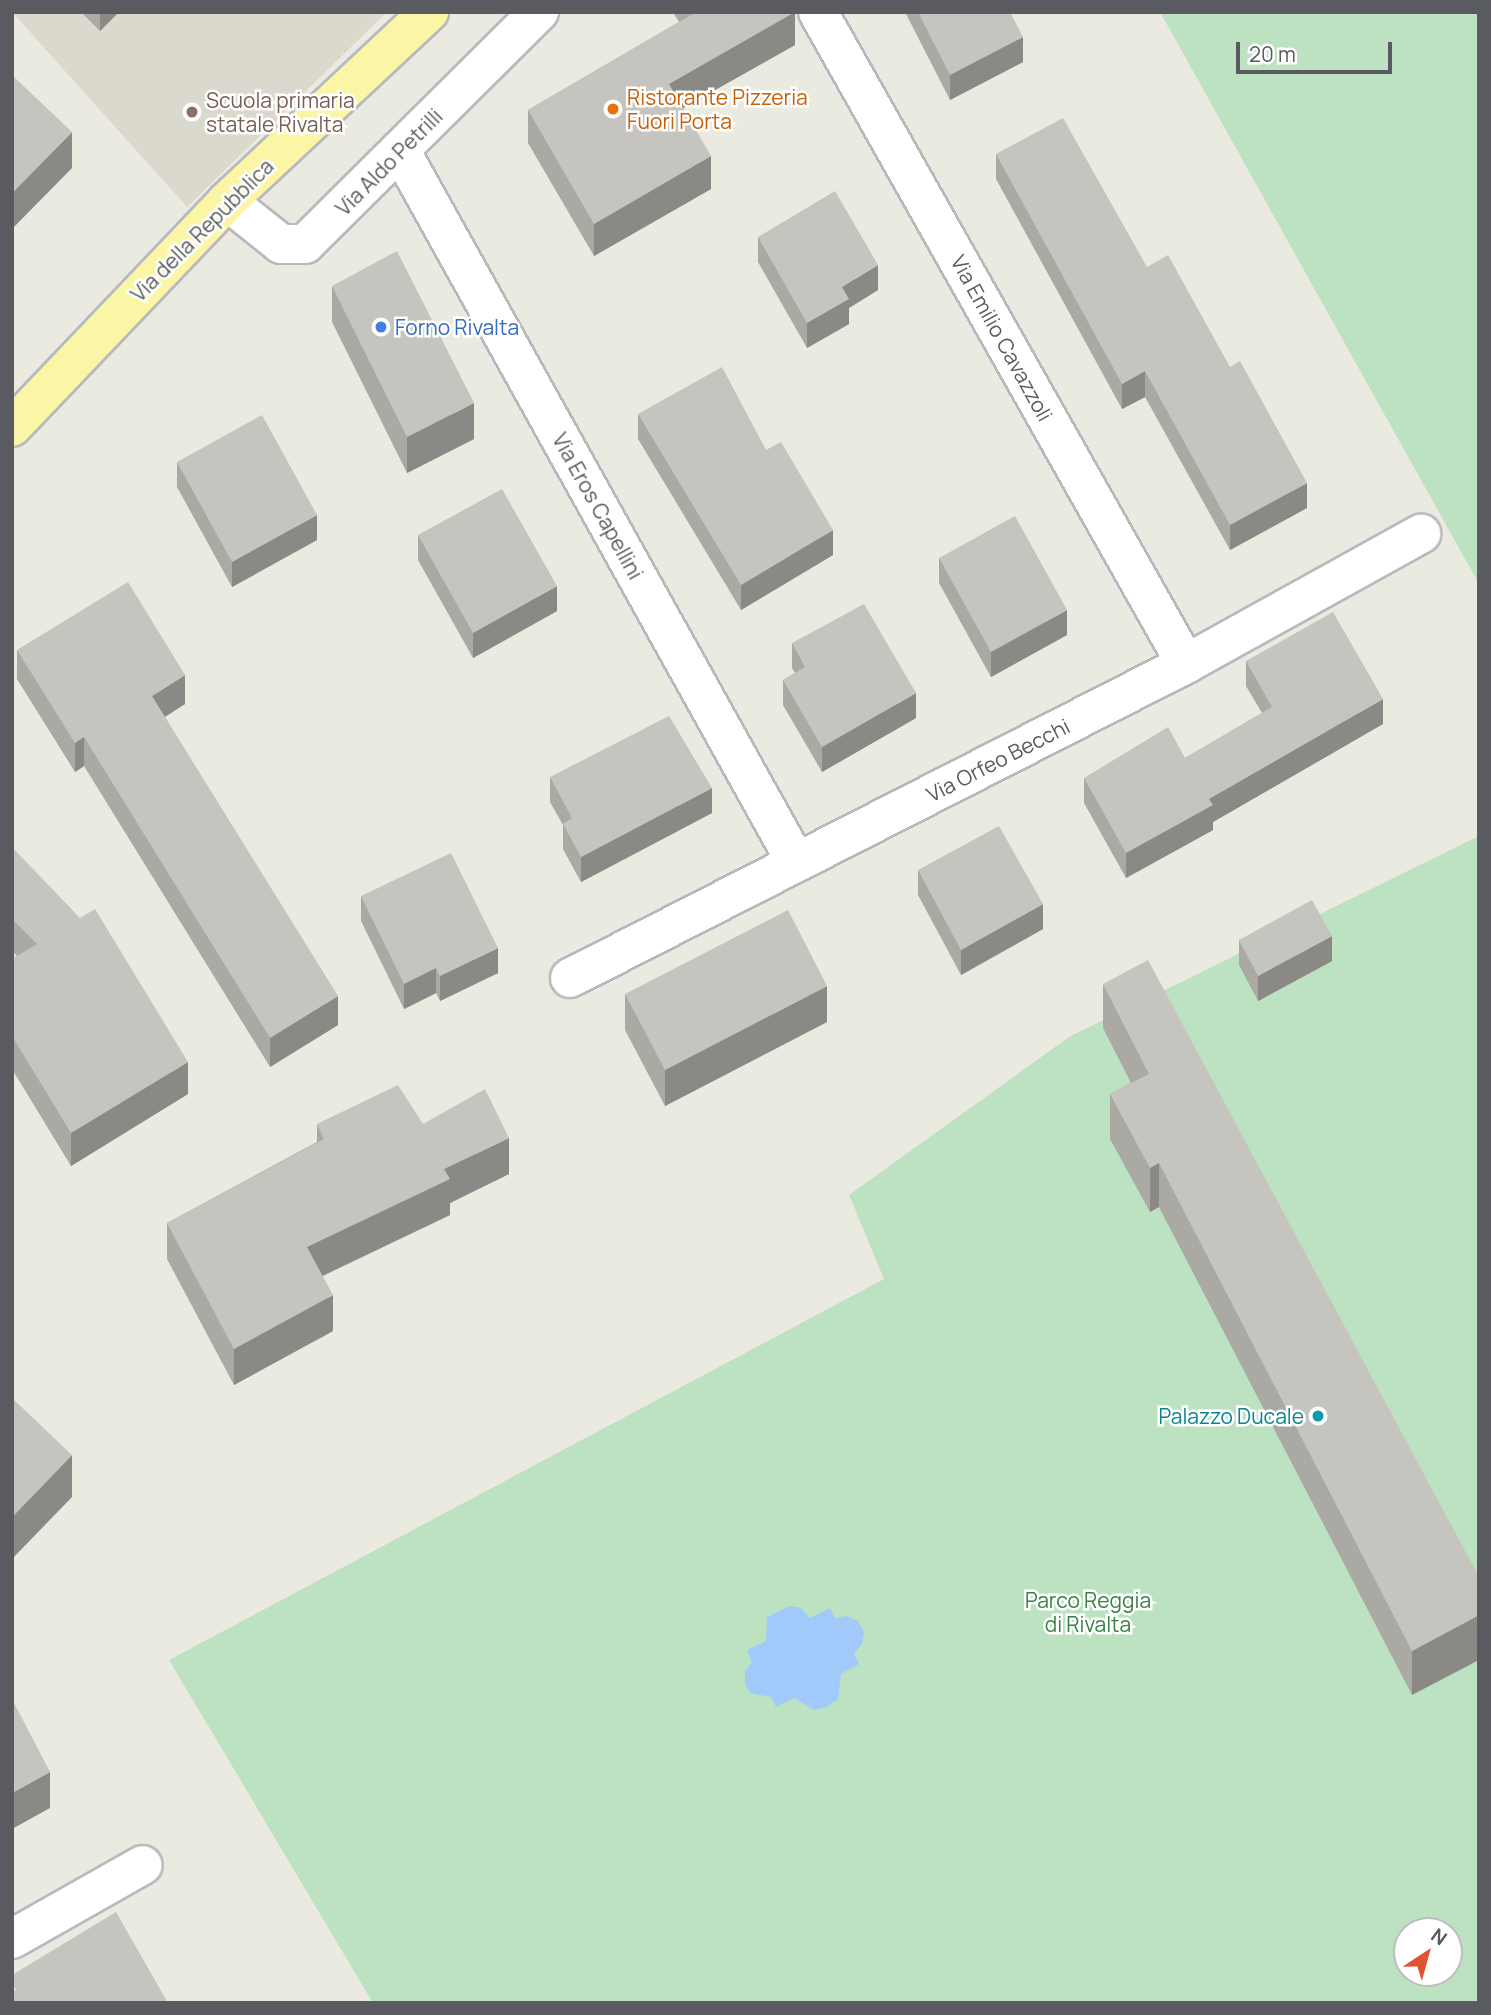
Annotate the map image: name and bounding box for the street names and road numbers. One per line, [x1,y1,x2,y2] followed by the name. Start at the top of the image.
[330,103,448,221] street label: Via Aldo Petrilli
[125,153,279,307] street label: Via della Repubblica
[946,251,1058,425] street label: Via Emilio Cavazzoli
[547,428,649,584] street label: Via Eros Capellini
[922,713,1074,807] street label: Via Orfeo Becchi

